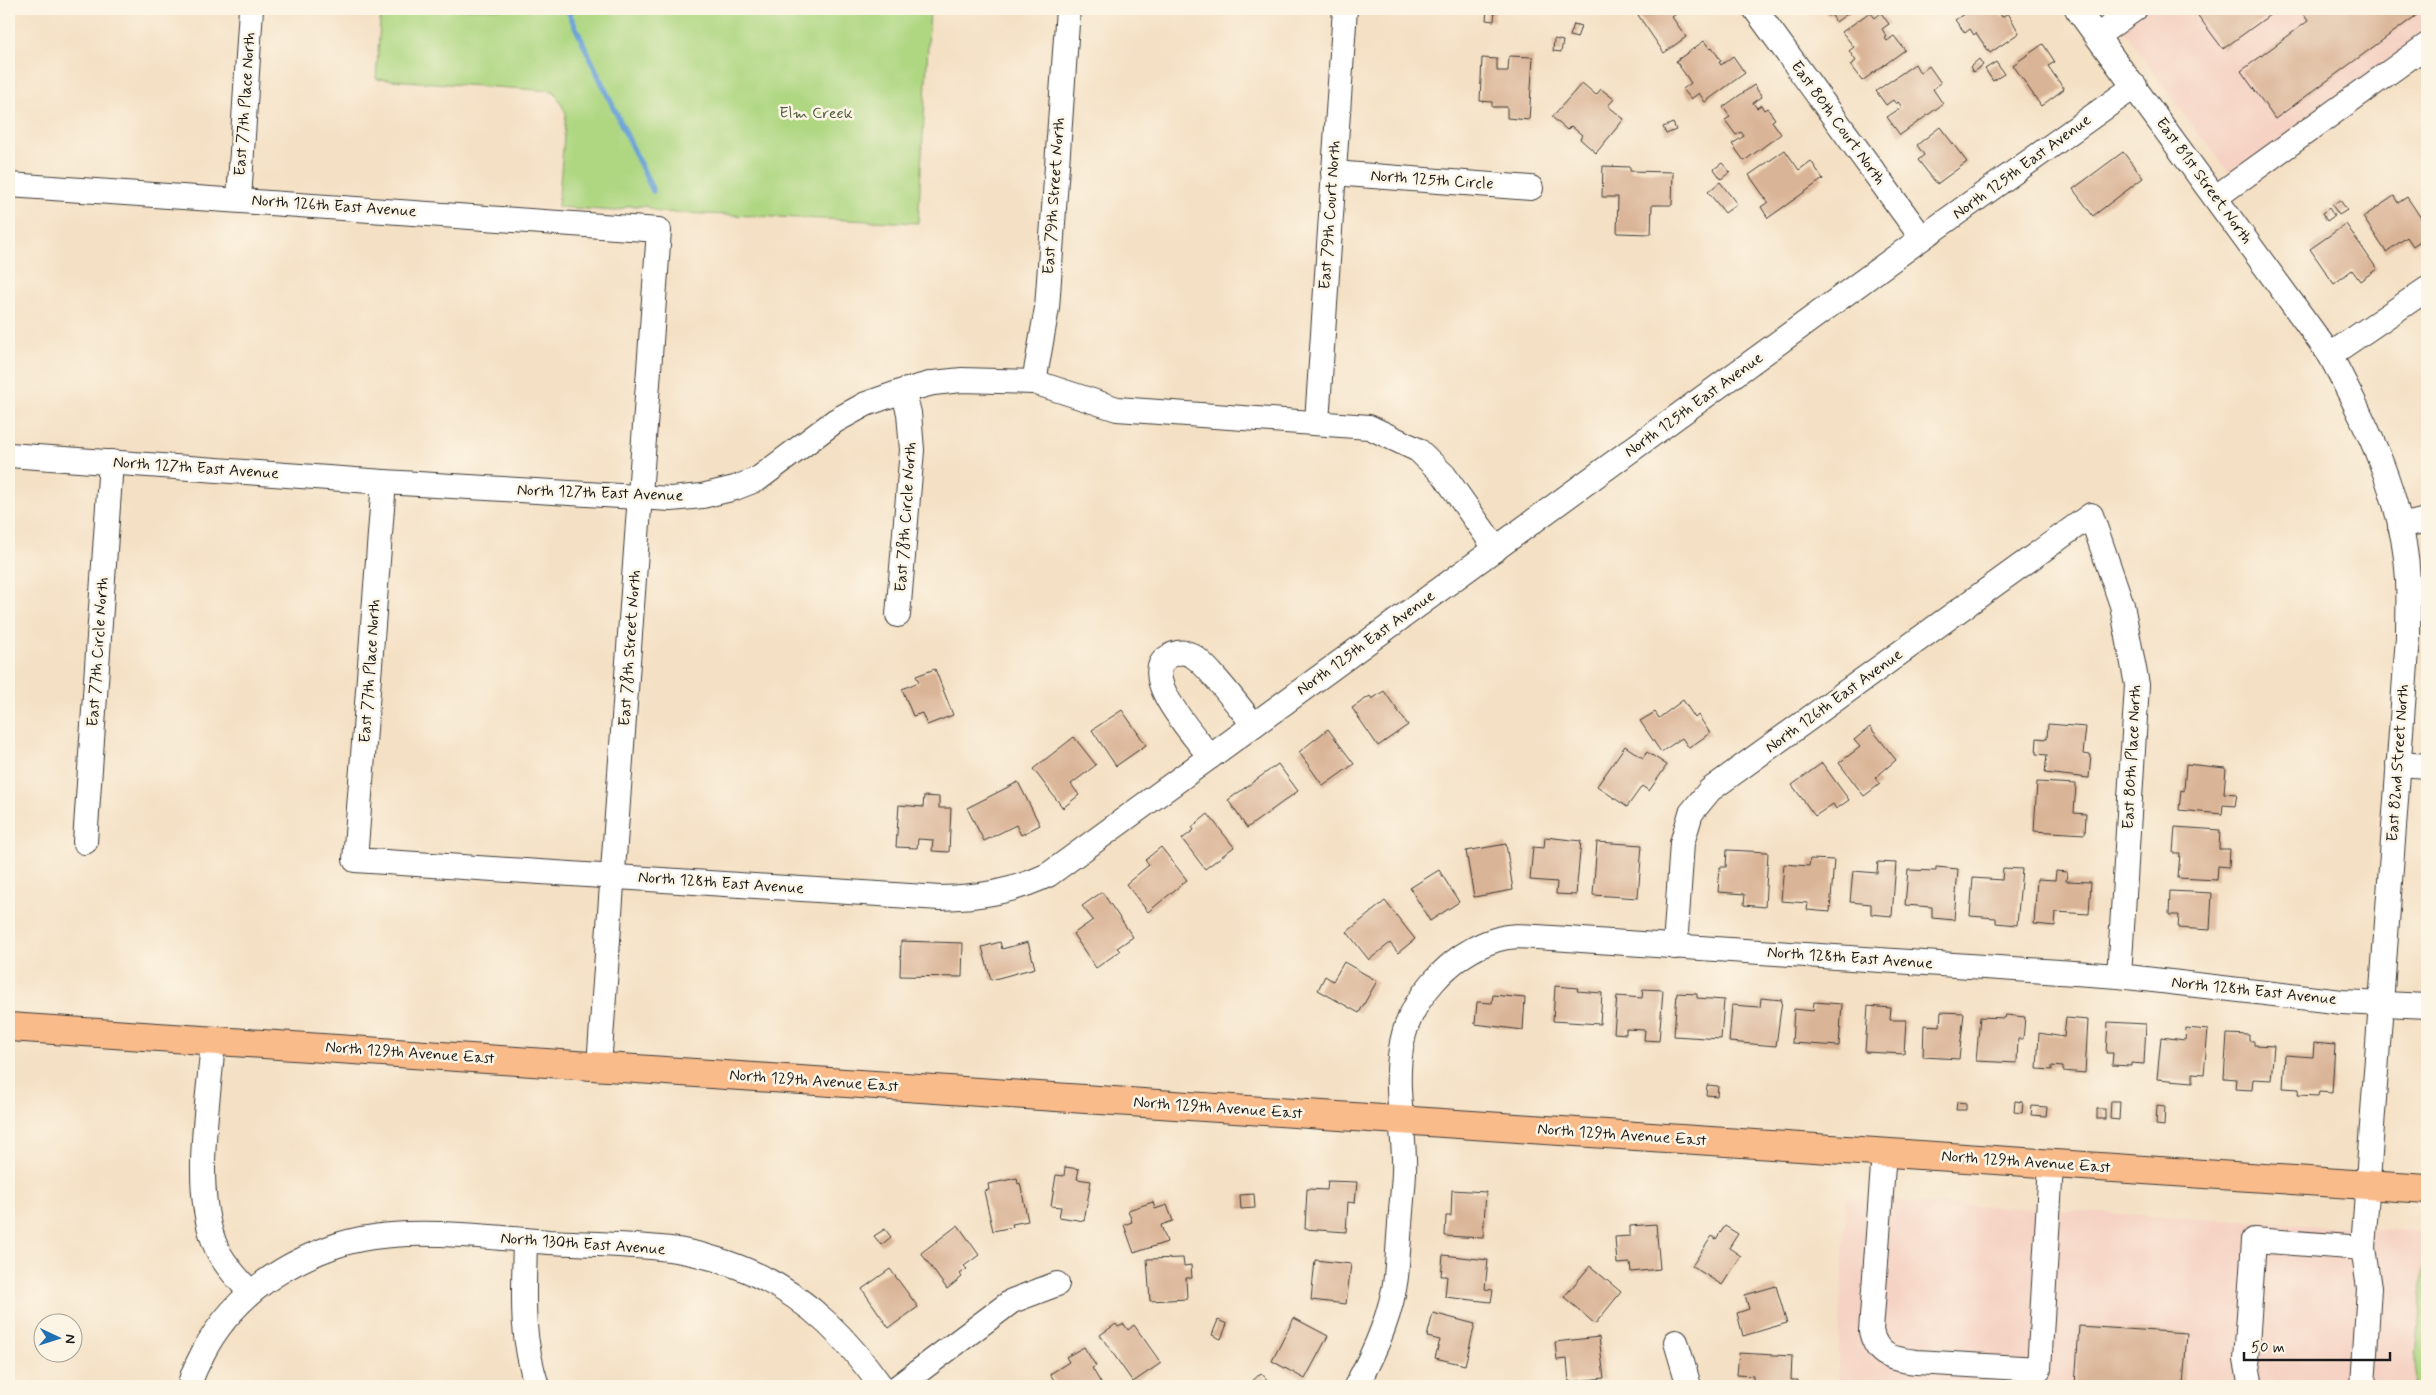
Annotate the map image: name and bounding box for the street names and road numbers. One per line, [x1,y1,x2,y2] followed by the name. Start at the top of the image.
[229,31,261,177] street label: East 77th Place North
[1786,57,1890,189] street label: East 80th Court North
[1949,110,2096,224] street label: North 125th East Avenue
[2151,113,2257,249] street label: East 81st Street North
[1038,117,1070,275] street label: East 79th Street North
[1314,140,1346,290] street label: East 79th Court North
[1370,165,1494,195] street label: North 125th Circle
[251,190,417,222] street label: North 126th East Avenue
[1621,348,1768,462] street label: North 125th East Avenue
[890,441,922,593] street label: East 78th Circle North
[112,452,280,484] street label: North 127th East Avenue
[516,480,684,506] street label: North 127th East Avenue
[614,569,646,727] street label: East 78th Street North
[82,577,114,727] street label: East 77th Circle North
[1293,586,1440,700] street label: North 125th East Avenue
[354,598,386,744] street label: East 77th Place North
[1761,644,1907,758] street label: North 126th East Avenue
[2118,684,2146,830] street label: East 80th Place North
[2382,684,2414,842] street label: East 82nd Street North
[637,867,805,899] street label: North 128th East Avenue
[1766,942,1934,974] street label: North 128th East Avenue
[2170,972,2338,1010] street label: North 128th East Avenue
[325,1037,495,1069] street label: North 129th Avenue East
[729,1065,899,1097] street label: North 129th Avenue East
[1133,1092,1303,1124] street label: North 129th Avenue East
[1537,1119,1707,1151] street label: North 129th Avenue East
[1941,1146,2111,1178] street label: North 129th Avenue East
[500,1228,666,1260] street label: North 130th East Avenue

